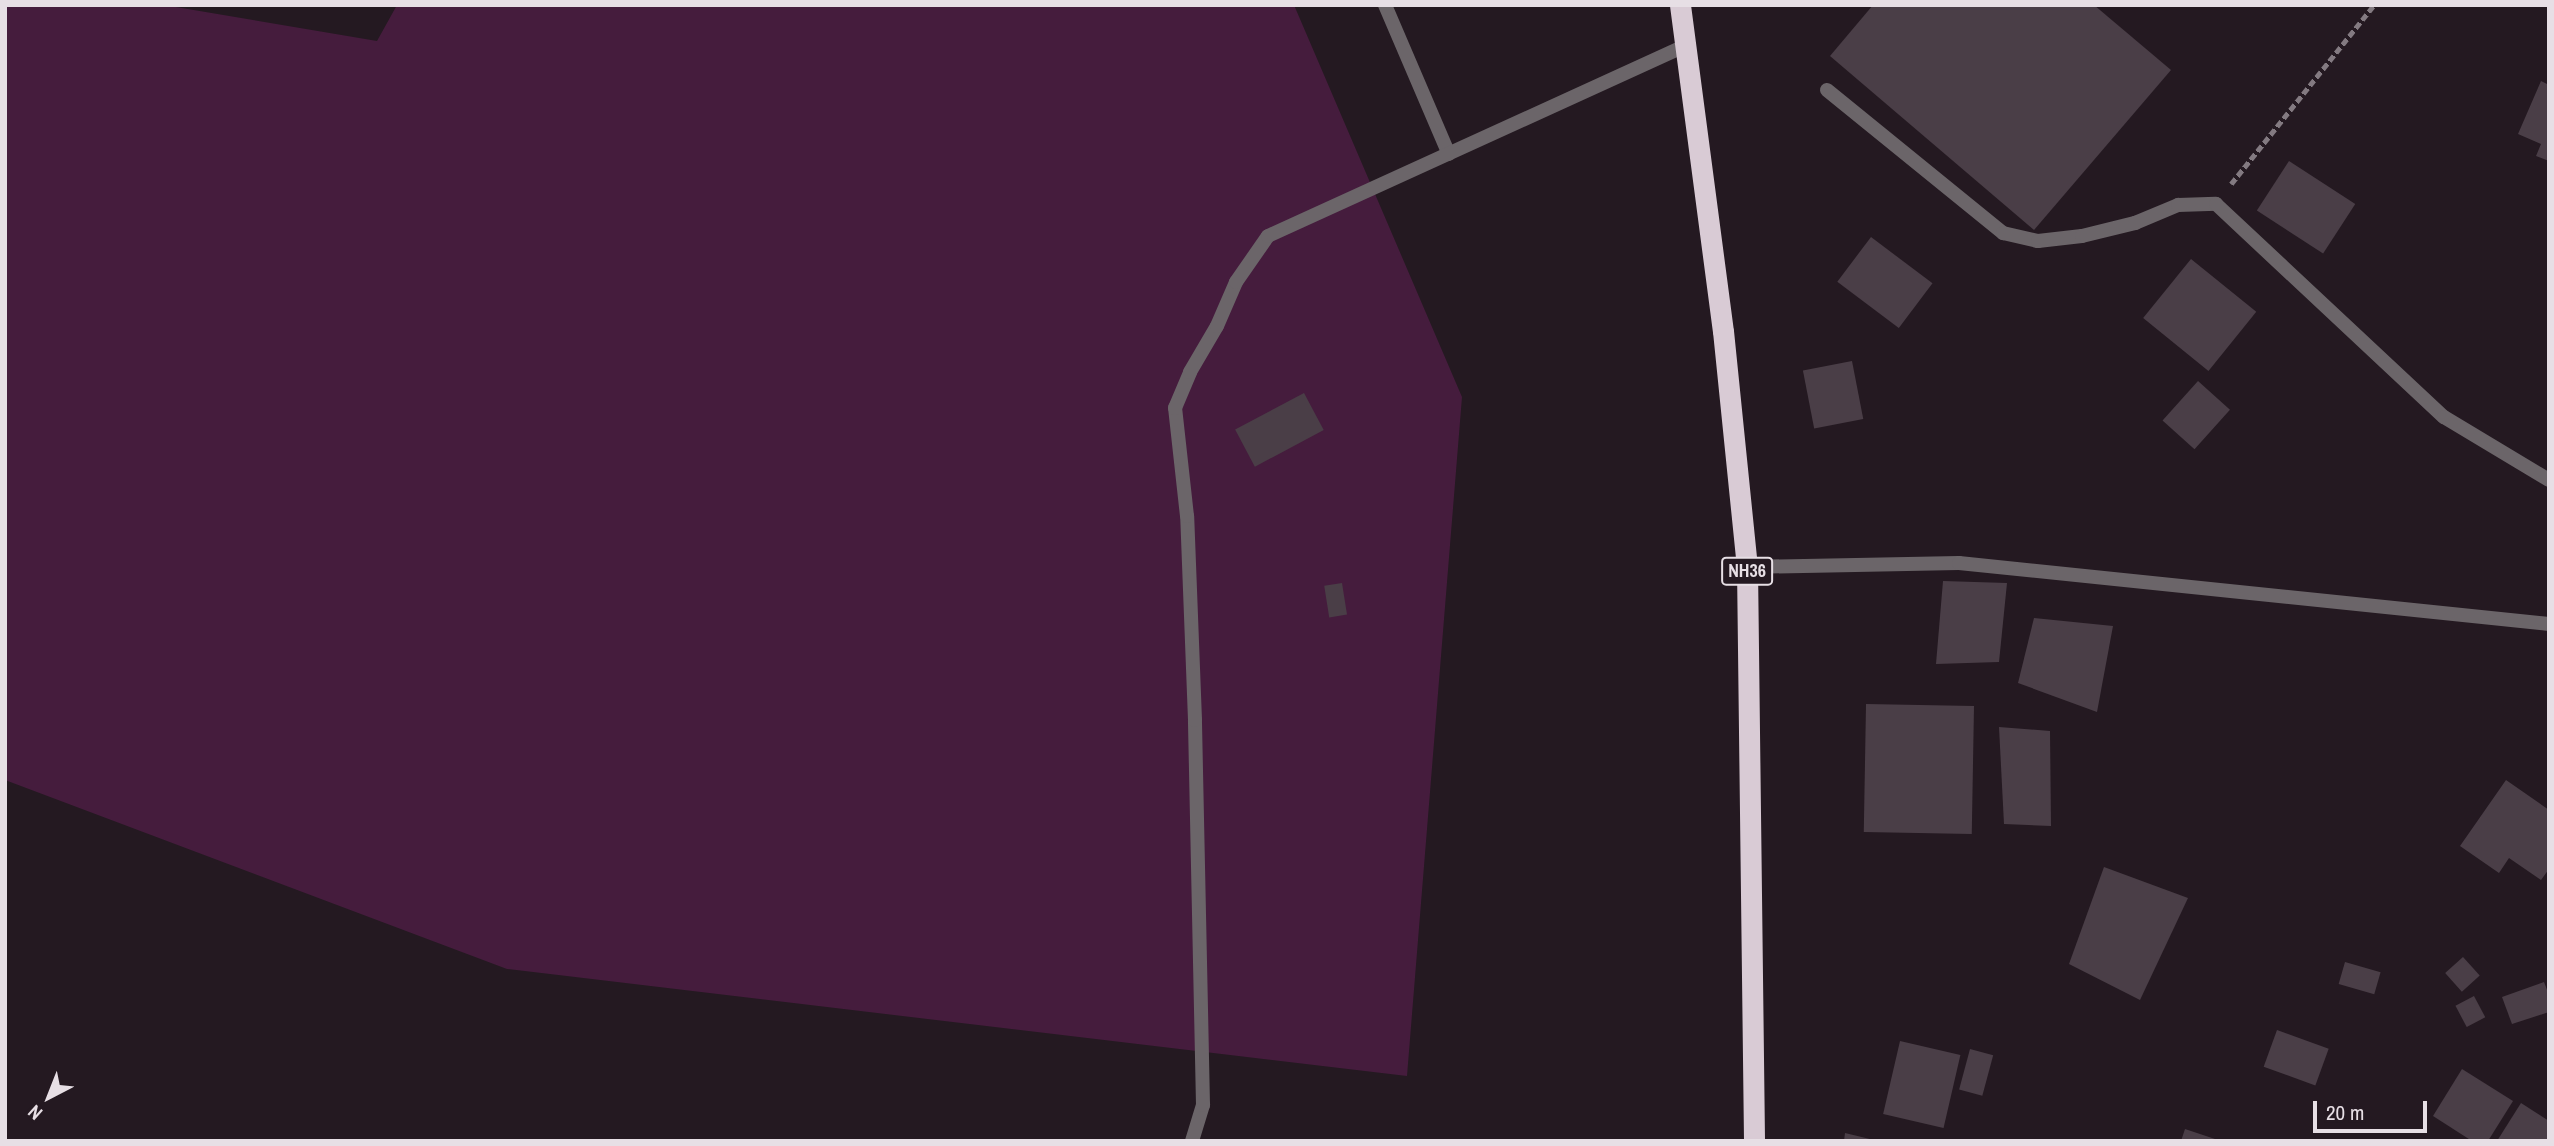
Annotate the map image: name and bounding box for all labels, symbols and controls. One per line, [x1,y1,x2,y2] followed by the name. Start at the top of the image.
[1721,556,1773,586] road number: NH36
[14,1062,84,1132] north arrow
[2316,1086,2430,1130] scale bar
[2326,1098,2364,1127] text: 20 m
[22,1099,48,1126] text: N

